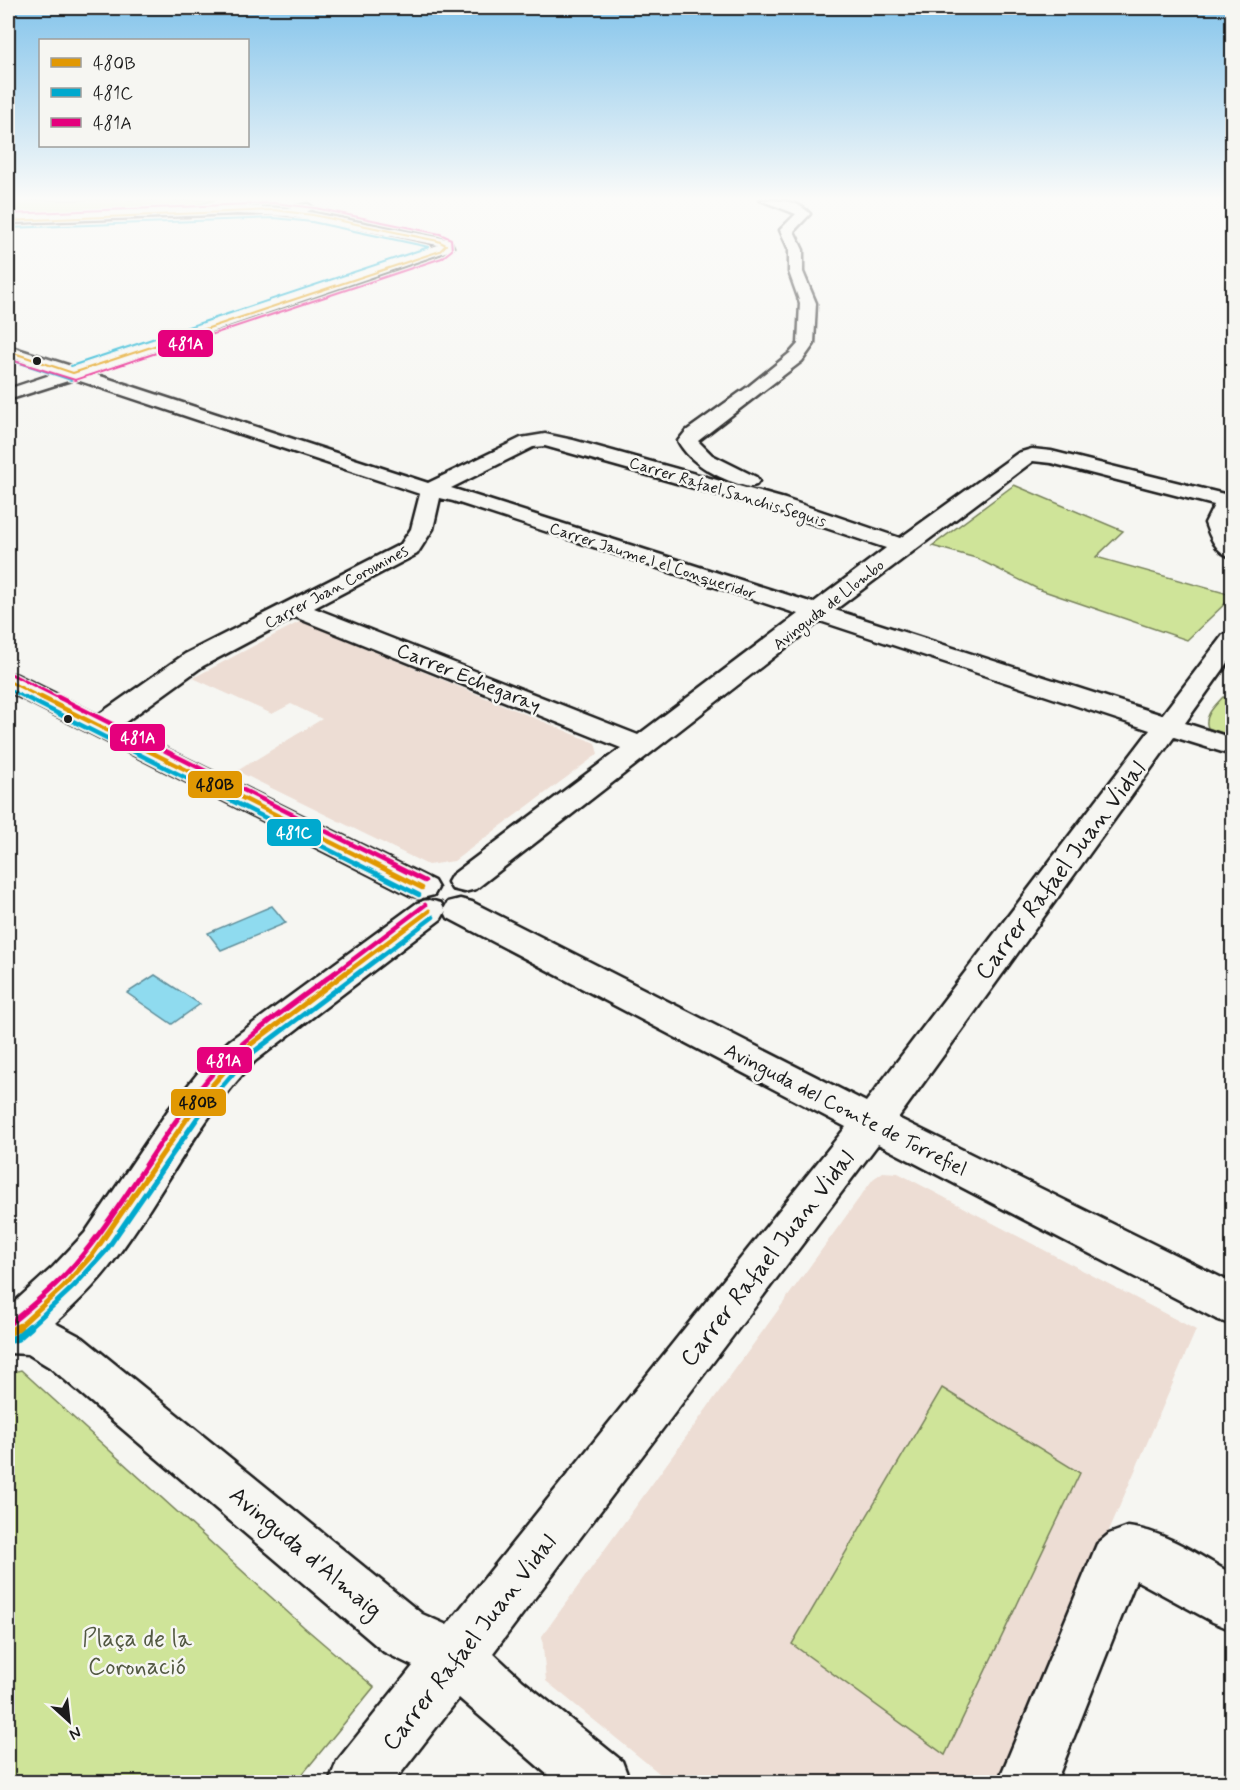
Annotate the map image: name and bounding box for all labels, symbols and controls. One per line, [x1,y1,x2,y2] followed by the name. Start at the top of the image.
[39,39,249,147] legend
[93,52,136,76] text: 480B
[93,82,133,106] text: 481C
[93,112,132,136] text: 481A
[157,329,214,358] line badge: 481A
[169,334,203,355] text: 481A
[31,355,43,367] unlabelled marker
[626,452,829,533] street label: Carrer Rafael Sanchis Seguis
[547,518,759,605] street label: Carrer Jaume I el Conqueridor
[261,541,412,634] street label: Carrer Joan Coromines
[769,555,890,656] street label: Avinguda de Llombo
[392,637,545,720] street label: Carrer Echegaray
[62,713,74,725] unlabelled marker
[109,723,166,752] line badge: 481A
[121,728,155,749] text: 481A
[969,755,1154,987] street label: Carrer Rafael Juan Vidal
[187,770,243,799] line badge: 480B
[196,775,234,796] text: 480B
[266,818,322,847] line badge: 481C
[276,823,312,844] text: 481C
[719,1037,971,1184] street label: Avinguda del Comte de Torrefiel
[196,1046,253,1074] line badge: 481A
[207,1051,241,1072] text: 481A
[170,1088,227,1117] line badge: 480B
[179,1093,217,1114] text: 480B
[674,1144,862,1373] street label: Carrer Rafael Juan Vidal
[221,1480,388,1628] street label: Avinguda d'Almaig
[376,1528,564,1757] street label: Carrer Rafael Juan Vidal
[82,1624,192,1683] park label: Plaça de la Coronació
[39,1691,99,1751] north arrow
[66,1721,85,1745] text: N

